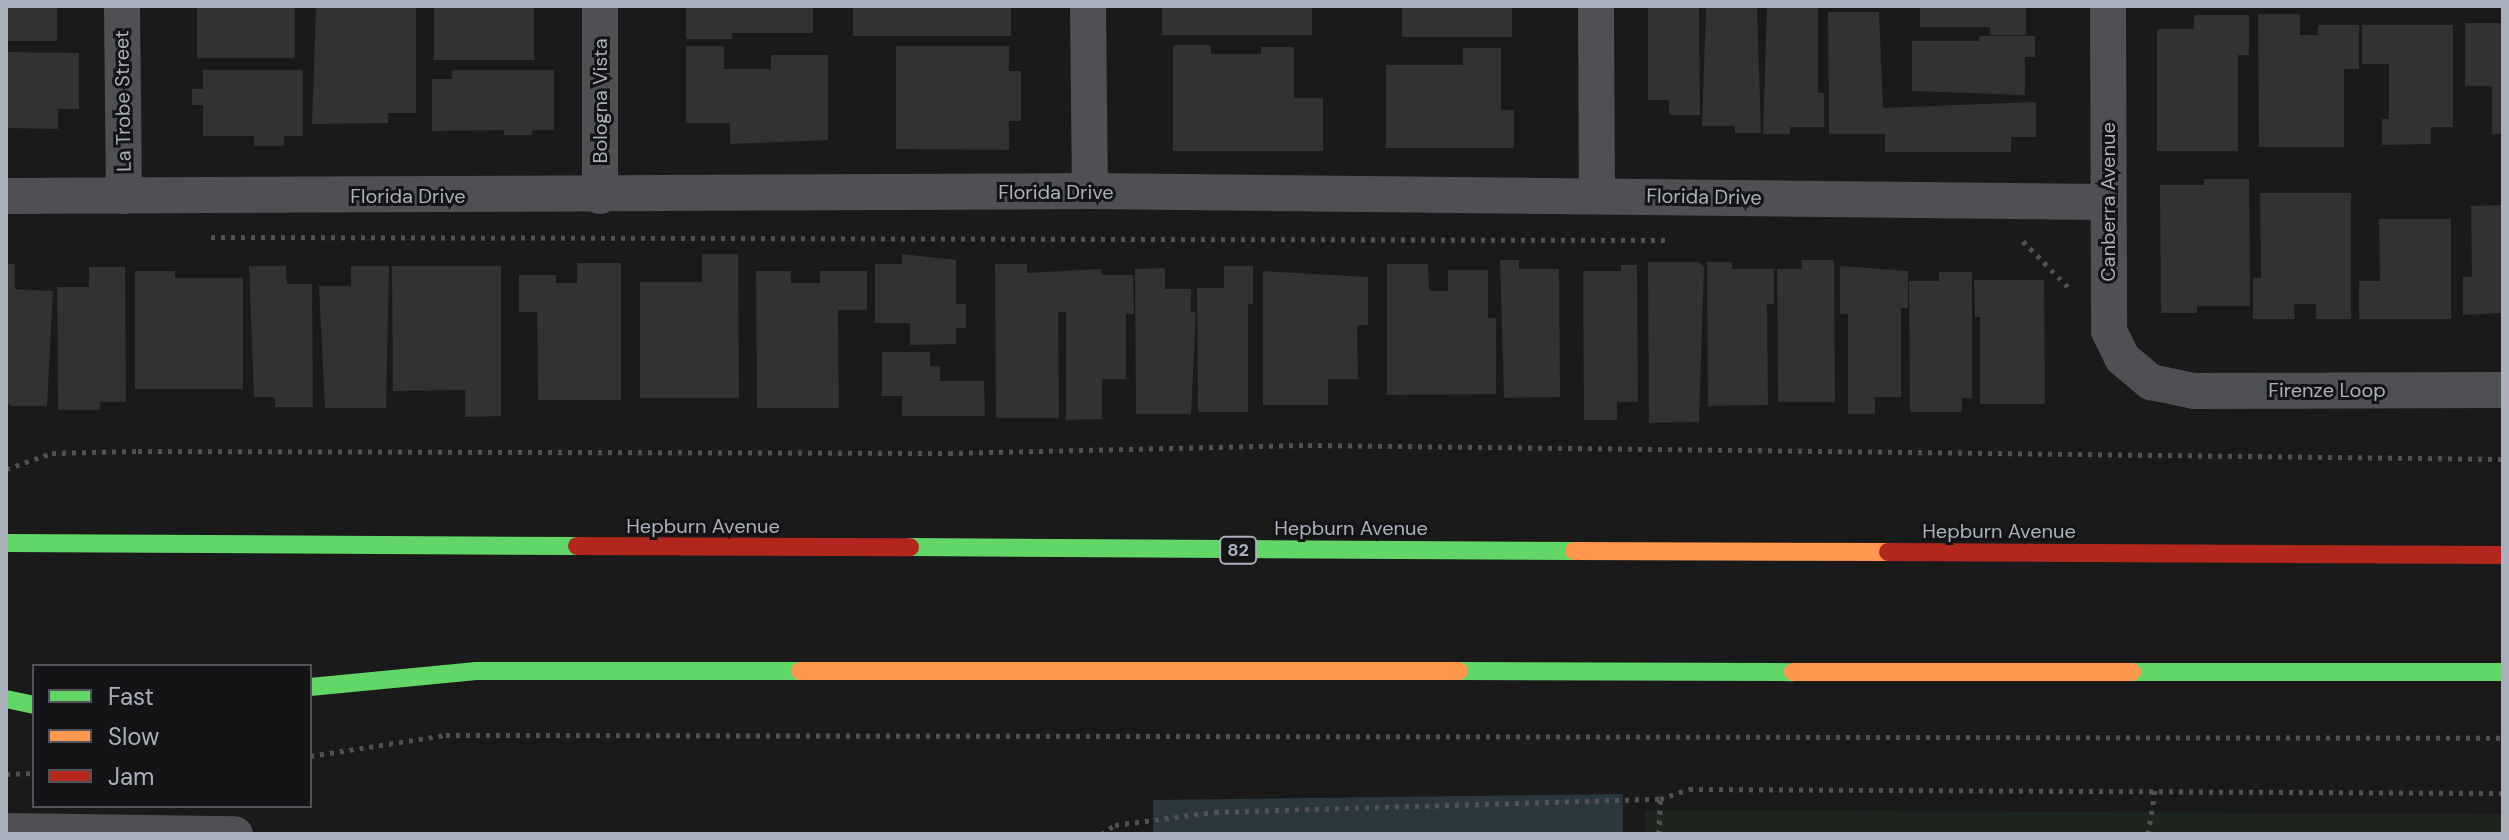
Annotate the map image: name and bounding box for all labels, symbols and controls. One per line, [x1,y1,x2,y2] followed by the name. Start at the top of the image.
[110,30,136,172] street label: La Trobe Street
[588,38,612,164] street label: Bologna Vista
[2096,122,2120,282] street label: Canberra Avenue
[998,180,1114,204] street label: Florida Drive
[350,184,466,208] street label: Florida Drive
[1646,184,1762,210] street label: Florida Drive
[2268,378,2386,402] street label: Firenze Loop
[626,514,780,538] street label: Hepburn Avenue
[1274,516,1428,540] street label: Hepburn Avenue
[1922,519,2076,543] street label: Hepburn Avenue
[1218,536,1258,564] road number: 82
[32,664,312,808] legend
[108,681,154,712] text: Fast
[108,721,159,752] text: Slow
[108,761,154,792] text: Jam

